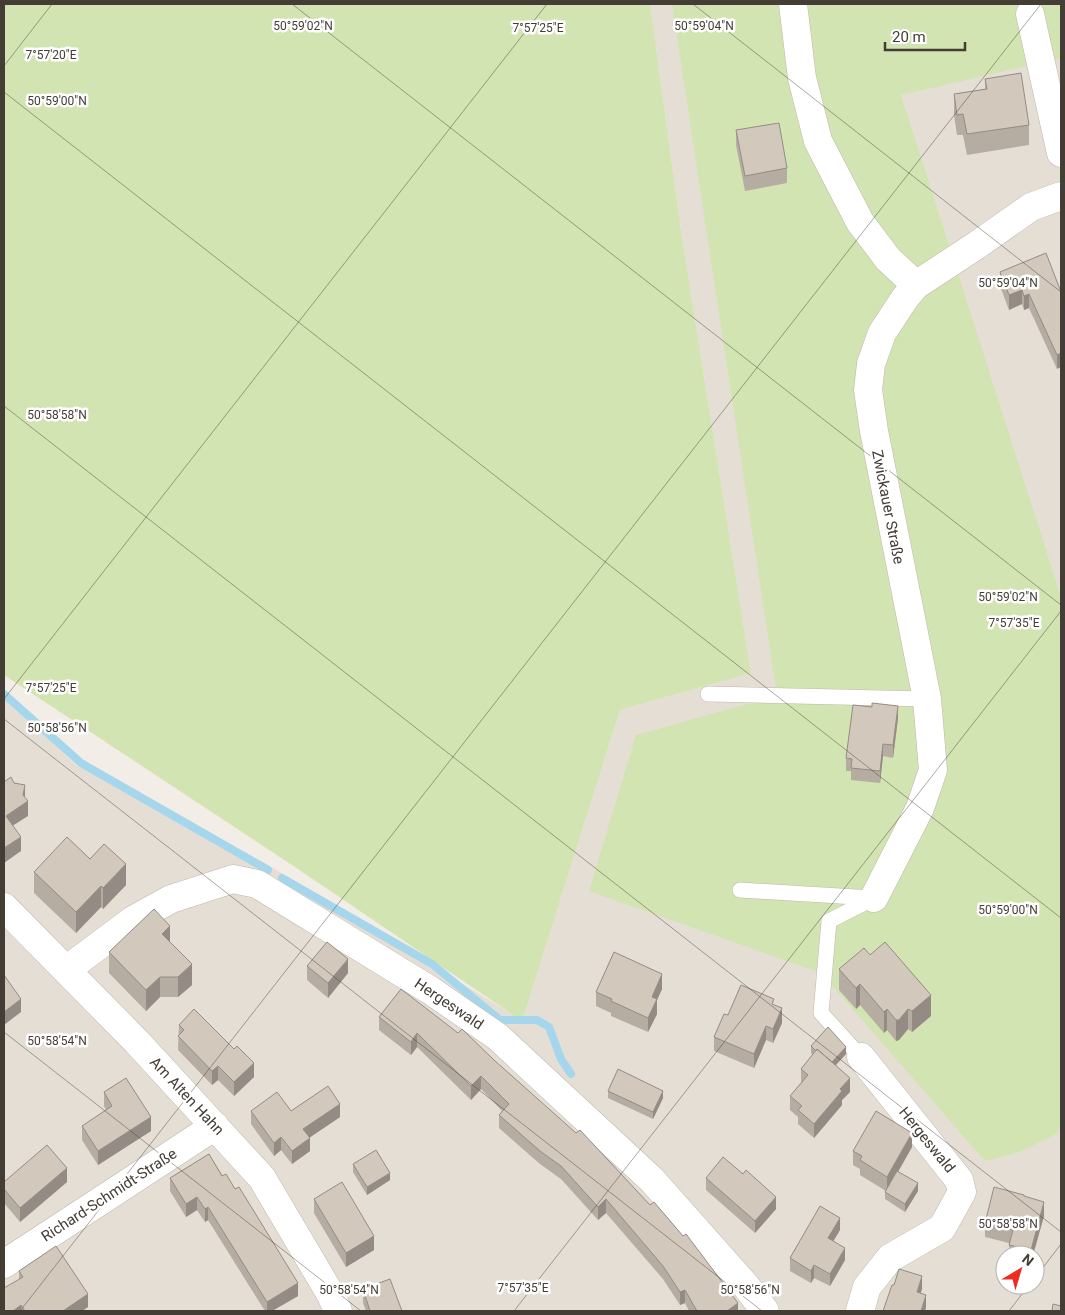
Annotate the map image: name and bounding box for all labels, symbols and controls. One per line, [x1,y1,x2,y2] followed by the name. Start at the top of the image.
[273,19,333,33] text: 50°59'02"N
[674,19,734,33] text: 50°59'04"N
[885,20,965,52] scale bar
[513,21,564,35] text: 7°57'25"E
[892,28,926,46] text: 20 m
[26,48,77,62] text: 7°57'20"E
[27,94,87,108] text: 50°59'00"N
[978,276,1038,290] text: 50°59'04"N
[27,408,87,422] text: 50°58'58"N
[868,448,908,566] street label: Zwickauer Straße
[978,590,1038,604] text: 50°59'02"N
[989,616,1040,630] text: 7°57'35"E
[26,681,77,695] text: 7°57'25"E
[27,721,87,735] text: 50°58'56"N
[978,903,1038,917] text: 50°59'00"N
[411,974,487,1034] street label: Hergeswald
[27,1034,87,1048] text: 50°58'54"N
[146,1053,228,1139] street label: Am Alten Hahn
[895,1104,959,1176] street label: Hergeswald
[38,1144,180,1245] street label: Richard-Schmidt-Straße
[978,1217,1038,1231] text: 50°58'58"N
[995,1245,1045,1295] north arrow
[1019,1250,1037,1269] text: N
[498,1281,549,1295] text: 7°57'35"E
[319,1283,379,1297] text: 50°58'54"N
[720,1283,780,1297] text: 50°58'56"N

